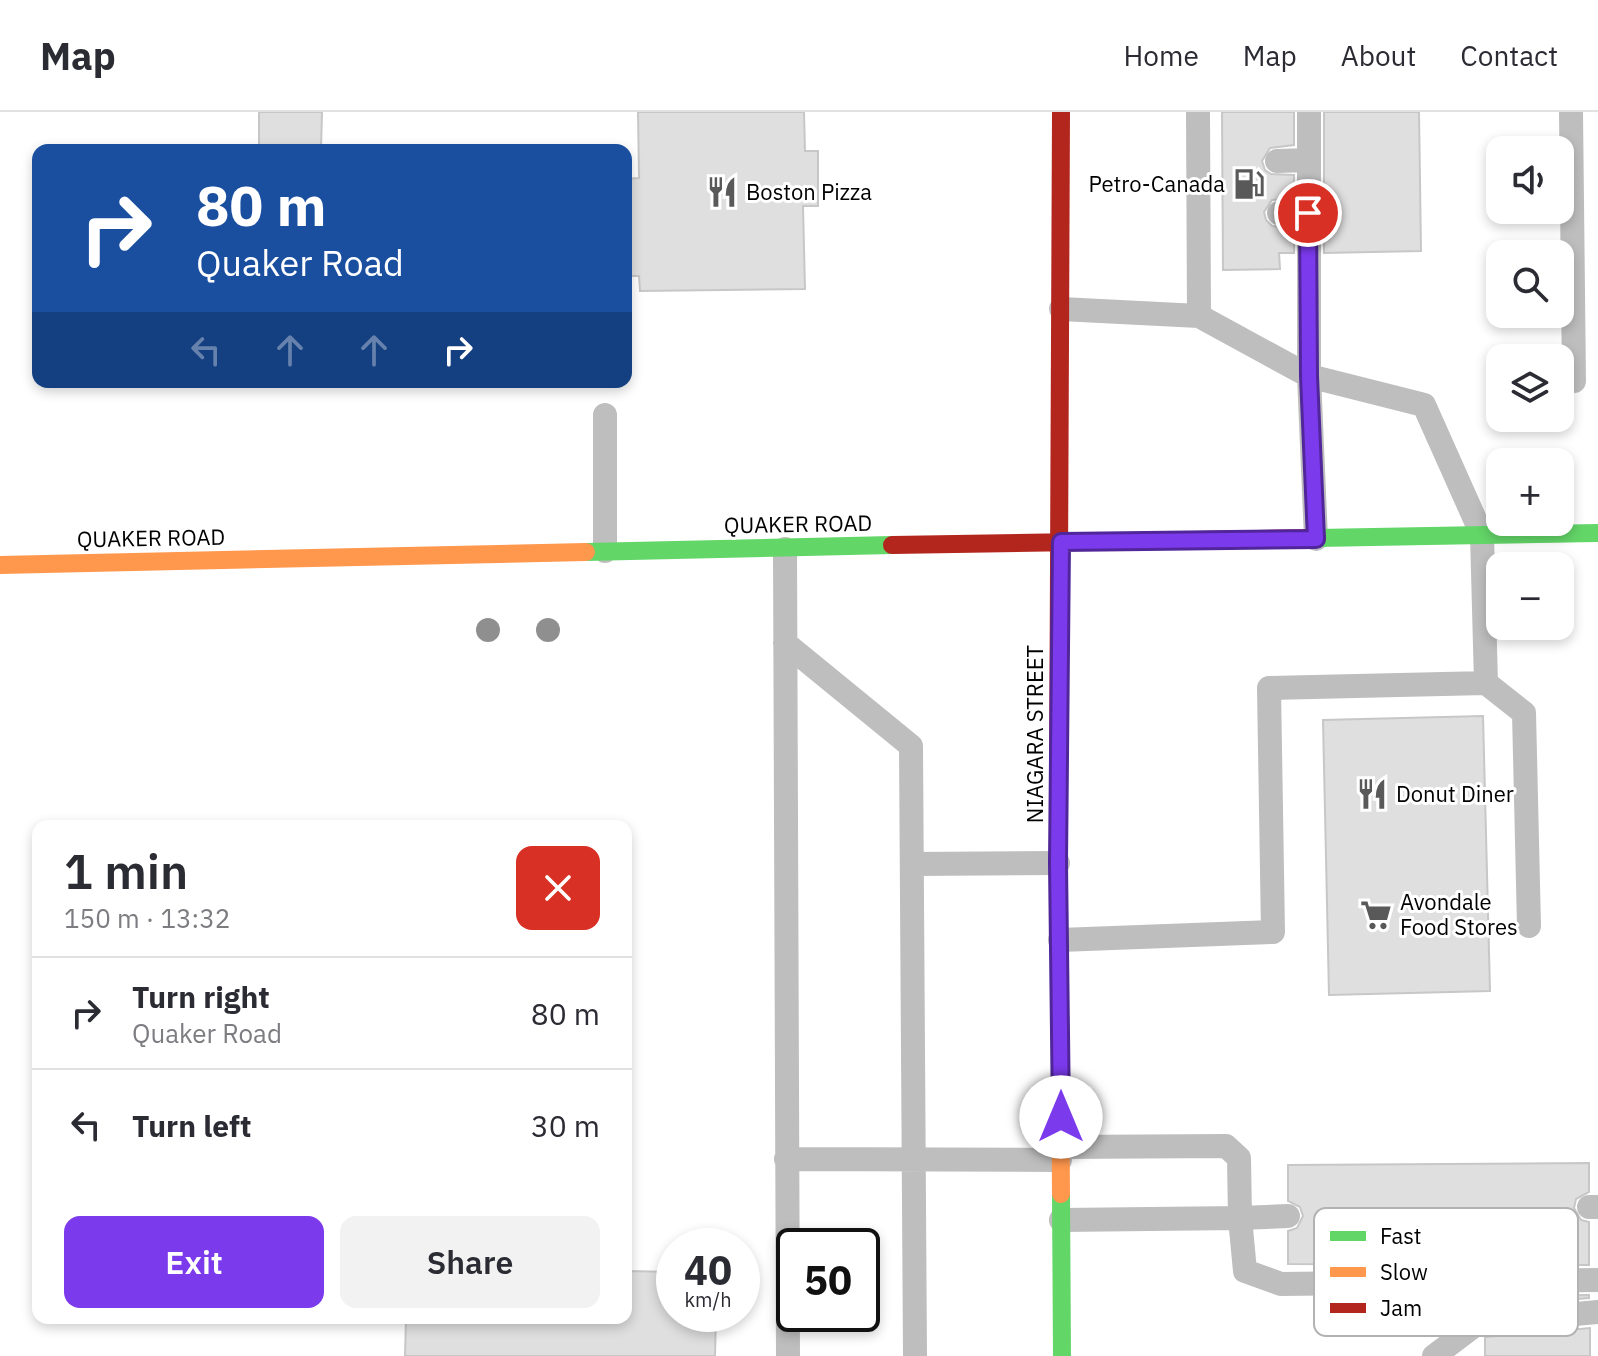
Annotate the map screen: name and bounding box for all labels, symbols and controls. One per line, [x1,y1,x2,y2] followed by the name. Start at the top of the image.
[40,31,116,80] text: Map
[1123,37,1199,74] text: Home
[1243,37,1297,74] text: Map
[1341,37,1416,74] text: About
[1460,37,1558,74] text: Contact
[1486,136,1574,640] map controls
[1486,136,1574,224] button: sound
[1232,167,1266,201] fuel station icon: Petro-Canada
[196,169,326,241] text: 80 m
[1089,169,1225,198] place label: Petro-Canada
[705,175,739,209] restaurant icon: Boston Pizza
[64,176,168,280] icon: right
[746,177,872,206] place label: Boston Pizza
[1274,179,1342,247] pin
[1286,191,1330,235] icon: arrive
[196,239,404,286] text: Quaker Road
[1486,240,1574,328] button: search
[184,328,228,372] icon: left
[268,328,312,372] icon: ahead
[352,328,396,372] icon: ahead
[436,328,480,372] icon: right
[1486,344,1574,432] button: layers
[1486,448,1574,536] button: +
[724,508,872,539] street label: QUAKER ROAD
[77,522,225,553] street label: QUAKER ROAD
[1486,552,1574,640] button: −
[1020,644,1049,823] street label: NIAGARA STREET
[1355,777,1389,811] restaurant icon: Donut Diner
[1396,779,1514,808] place label: Donut Diner
[64,840,188,902] text: 1 min
[516,846,600,930] button: close
[1400,887,1518,941] place label: Avondale Food Stores
[1359,898,1393,932] supermarket icon: Avondale Food Stores
[64,901,230,935] text: 150 m · 13:32
[132,977,270,1016] text: Turn right
[64,991,108,1035] icon: right
[531,994,600,1033] text: 80 m
[132,1016,282,1050] text: Quaker Road
[1019,1075,1103,1159] position arrow
[64,1103,108,1147] icon: left
[132,1106,251,1145] text: Turn left
[531,1106,600,1145] text: 30 m
[1314,1208,1578,1336] legend
[64,1216,324,1308] button: Exit
[340,1216,600,1308] button: Share
[1380,1221,1421,1250] text: Fast
[776,1228,880,1332] speed limit sign: 50
[684,1244,732,1296] text: 40
[1380,1257,1428,1286] text: Slow
[684,1286,732,1313] text: km/h
[1380,1293,1422,1322] text: Jam

